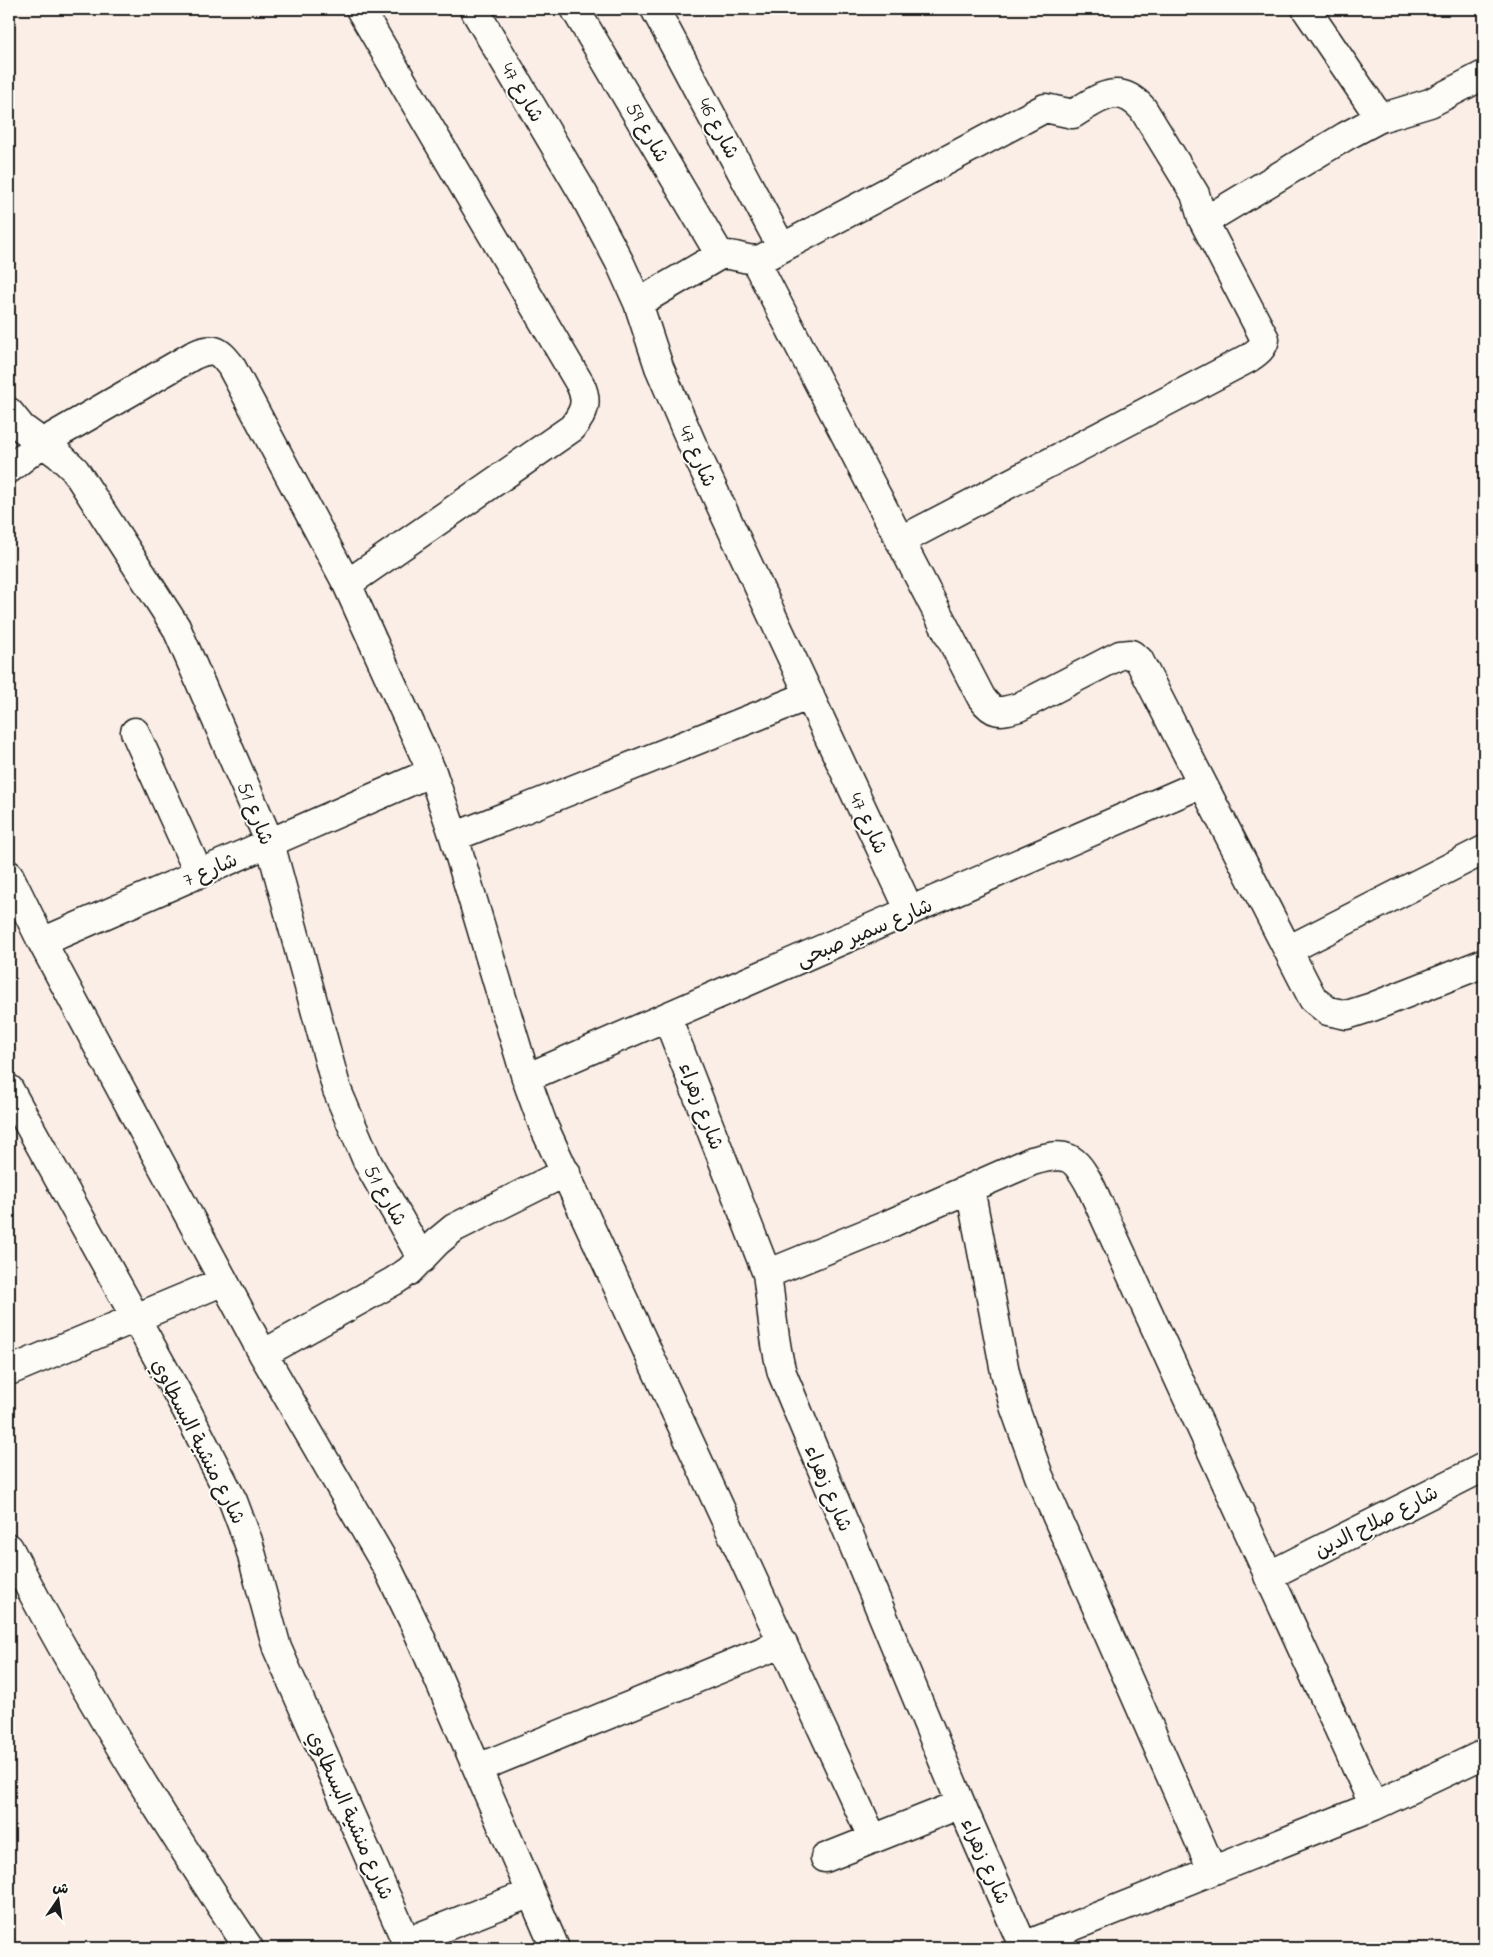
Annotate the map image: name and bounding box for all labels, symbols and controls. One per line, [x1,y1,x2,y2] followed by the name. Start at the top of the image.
[492,58,550,129] street label: شارع 47
[689,94,745,165] street label: شارع 46
[617,98,675,169] street label: شارع 59
[669,422,722,492] street label: شارع 47
[228,778,280,850] street label: شارع 51
[840,789,894,860] street label: شارع 47
[179,847,243,896] street label: شارع 7
[792,893,938,976] street label: شارع سمير صبحى
[670,1059,730,1155] street label: شارع زهراء
[355,1160,413,1232] street label: شارع 51
[142,1354,251,1530] street label: شارع منشية البسطاوي
[795,1441,858,1537] street label: شارع زهراء
[1310,1480,1444,1567] street label: شارع صلاح الدين
[298,1727,399,1905] street label: شارع منشية البسطاوي
[952,1814,1016,1910] street label: شارع زهراء
[32,1874,82,1924] north arrow
[51,1877,70,1901] text: ش

